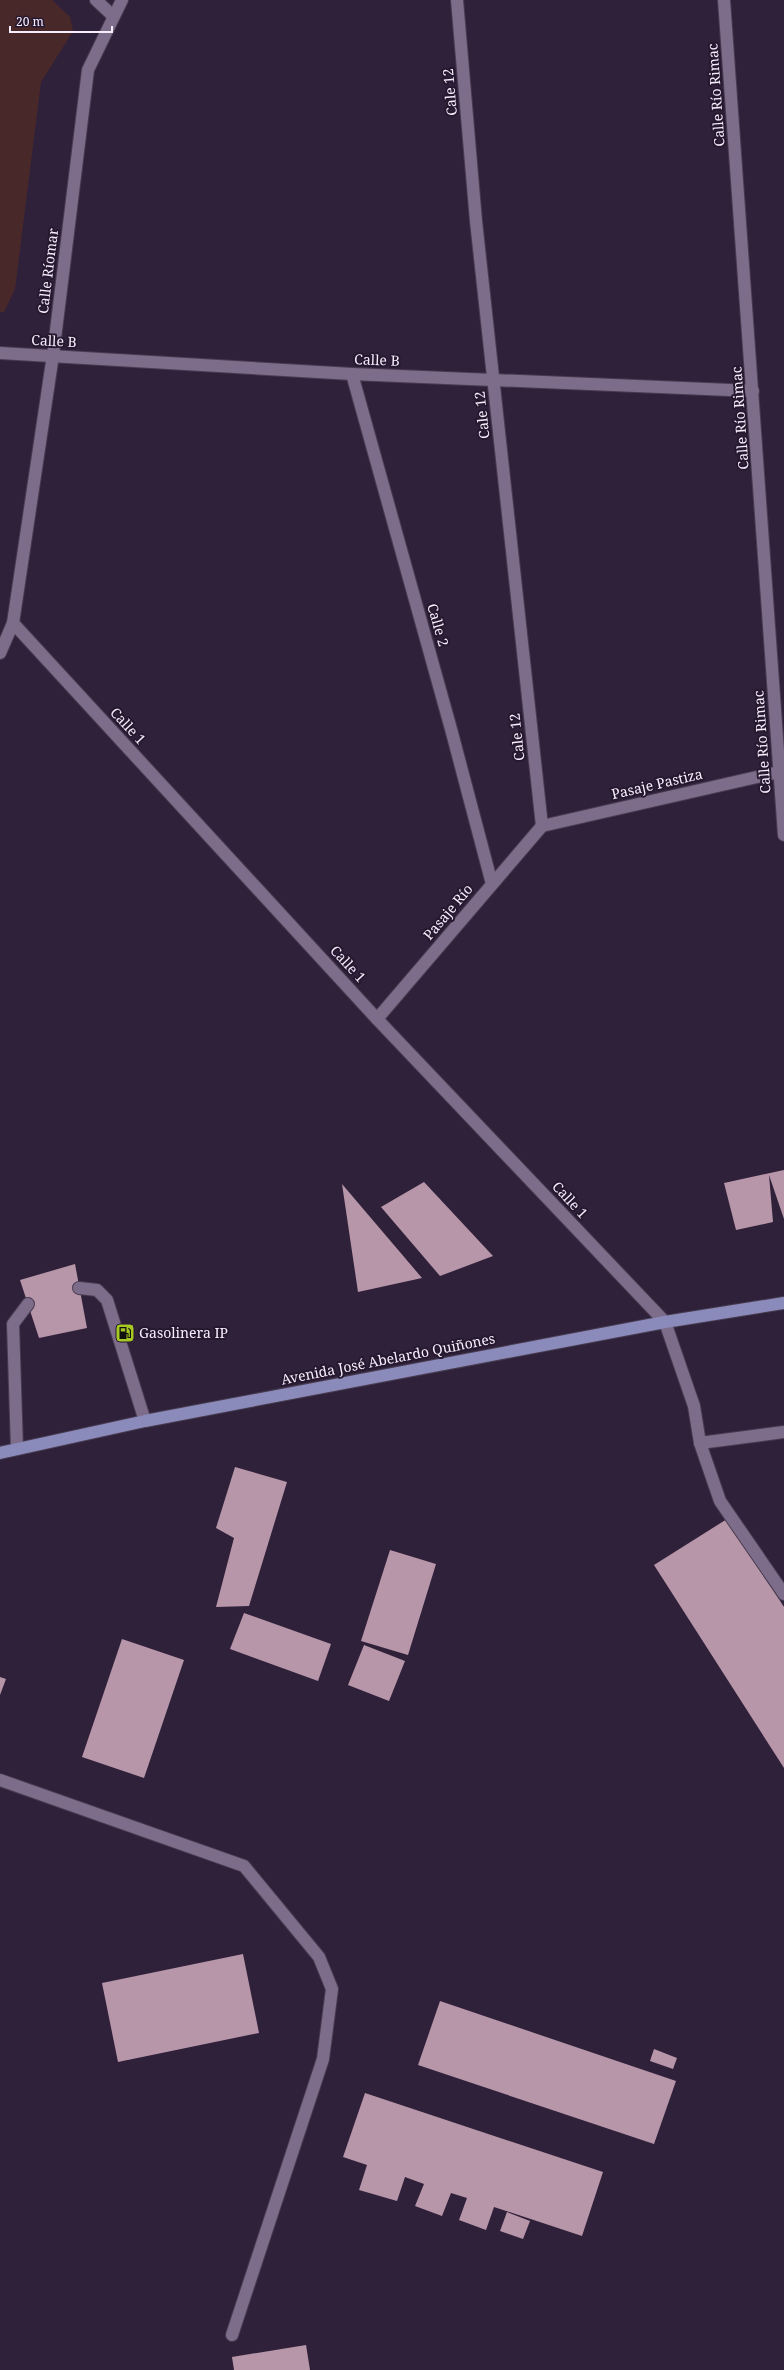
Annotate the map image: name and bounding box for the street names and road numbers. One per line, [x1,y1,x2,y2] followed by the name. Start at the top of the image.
[702,43,729,147] street label: Calle Río Rimac
[438,68,461,117] street label: Cale 12
[33,227,62,315] street label: Calle Ríomar
[31,330,77,351] street label: Calle B
[354,349,400,370] street label: Calle B
[726,366,753,470] street label: Calle Río Rimac
[470,390,493,440] street label: Cale 12
[423,601,454,649] street label: Calle 2
[748,690,775,794] street label: Calle Río Rimac
[106,703,150,748] street label: Calle 1
[505,712,528,762] street label: Cale 12
[609,764,704,803] street label: Pasaje Pastiza
[419,880,477,944] street label: Pasaje Río
[326,941,370,986] street label: Calle 1
[548,1177,592,1222] street label: Calle 1
[279,1328,496,1389] street label: Avenida José Abelardo Quiñones

